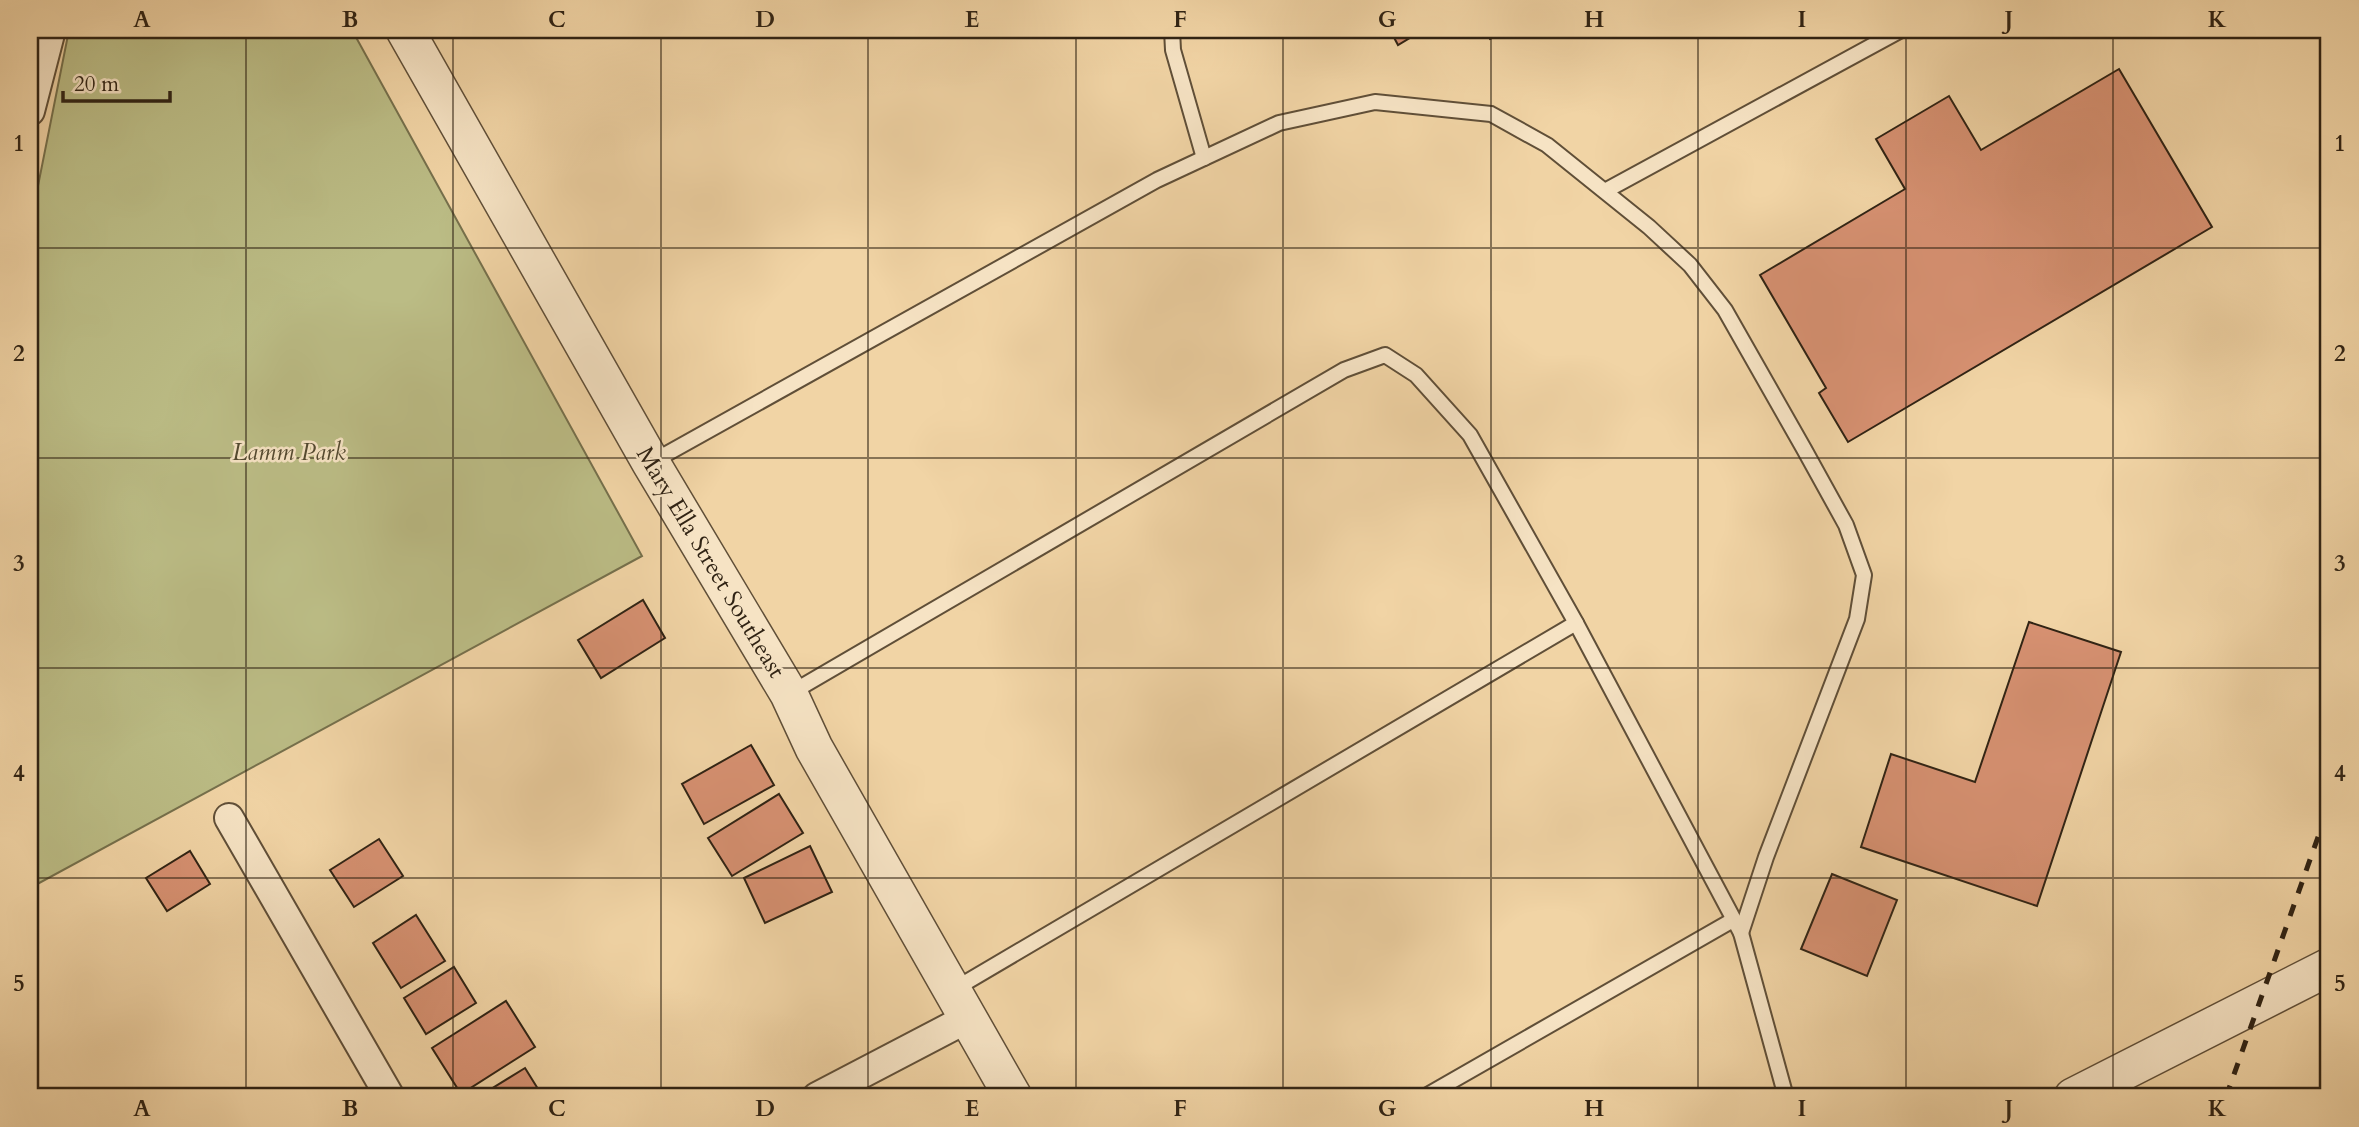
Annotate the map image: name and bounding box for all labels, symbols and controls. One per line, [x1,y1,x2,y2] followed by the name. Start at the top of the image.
[133,4,151,35] text: A
[342,4,358,35] text: B
[548,4,566,35] text: C
[755,4,775,35] text: D
[965,4,979,35] text: E
[1173,4,1187,35] text: F
[1378,4,1397,35] text: G
[1584,4,1604,35] text: H
[1798,4,1806,35] text: I
[2002,4,2013,35] text: J
[2208,4,2227,35] text: K
[63,60,170,104] scale bar
[74,70,119,99] text: 20 m
[13,128,25,159] text: 1
[2334,128,2346,159] text: 1
[13,338,25,369] text: 2
[2334,338,2346,369] text: 2
[232,436,346,469] park label: Lamm Park
[628,440,793,685] street label: Mary Ella Street Southeast
[13,548,25,579] text: 3
[2334,548,2346,579] text: 3
[13,758,25,789] text: 4
[2334,758,2346,789] text: 4
[13,968,25,999] text: 5
[2334,968,2346,999] text: 5
[133,1093,151,1124] text: A
[342,1093,358,1124] text: B
[548,1093,566,1124] text: C
[755,1093,775,1124] text: D
[965,1093,979,1124] text: E
[1173,1093,1187,1124] text: F
[1378,1093,1397,1124] text: G
[1584,1093,1604,1124] text: H
[1798,1093,1806,1124] text: I
[2002,1093,2013,1124] text: J
[2208,1093,2227,1124] text: K

